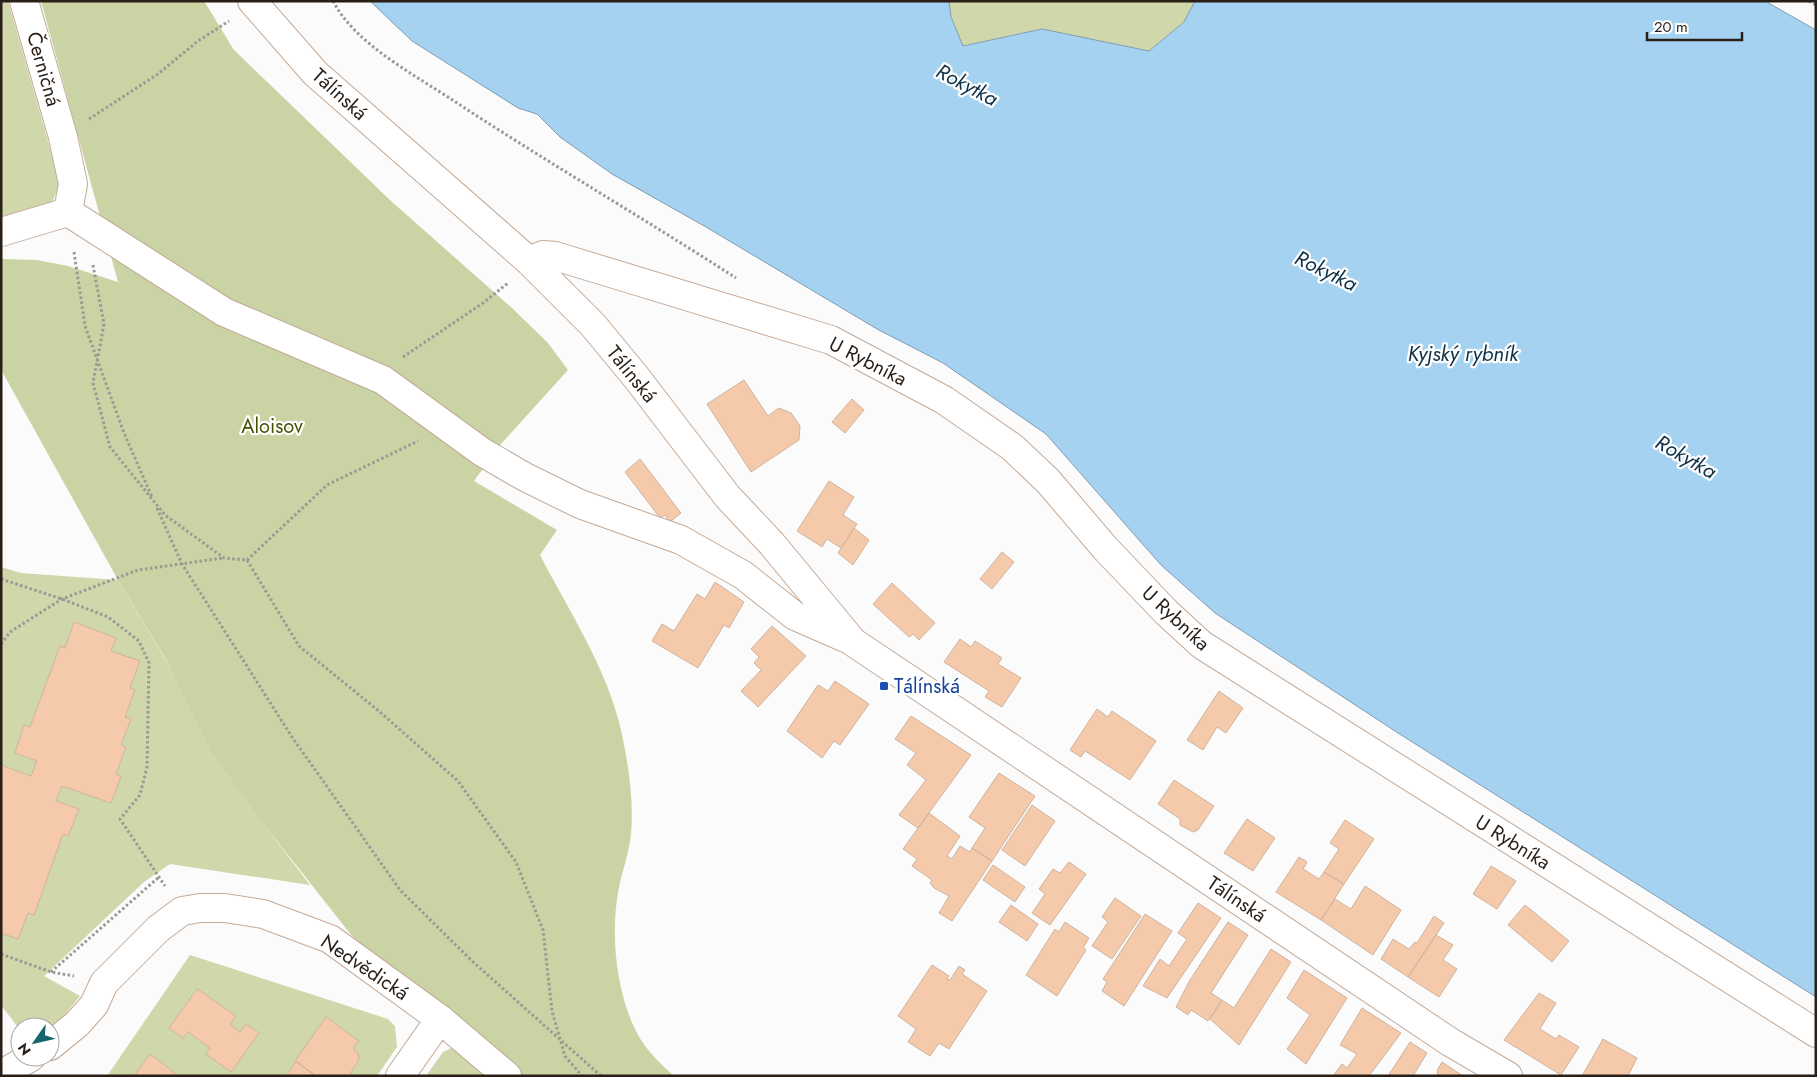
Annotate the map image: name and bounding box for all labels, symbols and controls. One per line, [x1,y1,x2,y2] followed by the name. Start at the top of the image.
[1647,10,1742,42] scale bar
[1654,16,1688,38] text: 20 m
[19,28,68,110] street label: Černičná
[931,56,1004,114] water label: Rokytka
[305,62,374,127] street label: Tálínská
[1290,243,1363,299] water label: Rokytka
[824,329,912,393] street label: U Rybníka
[1408,339,1519,369] water label: Kyjský rybník
[600,340,664,409] street label: Tálínská
[241,412,303,441] park label: Aloisov
[1650,427,1723,487] water label: Rokytka
[1135,579,1216,658] street label: U Rybníka
[894,672,960,701] place label: Tálínská
[878,680,890,692] marker: Tálínská
[1469,808,1556,877] street label: U Rybníka
[1201,869,1272,930] street label: Tálínská
[315,927,415,1008] street label: Nedvědická
[10,1017,60,1067] north arrow
[13,1039,36,1059] text: N

